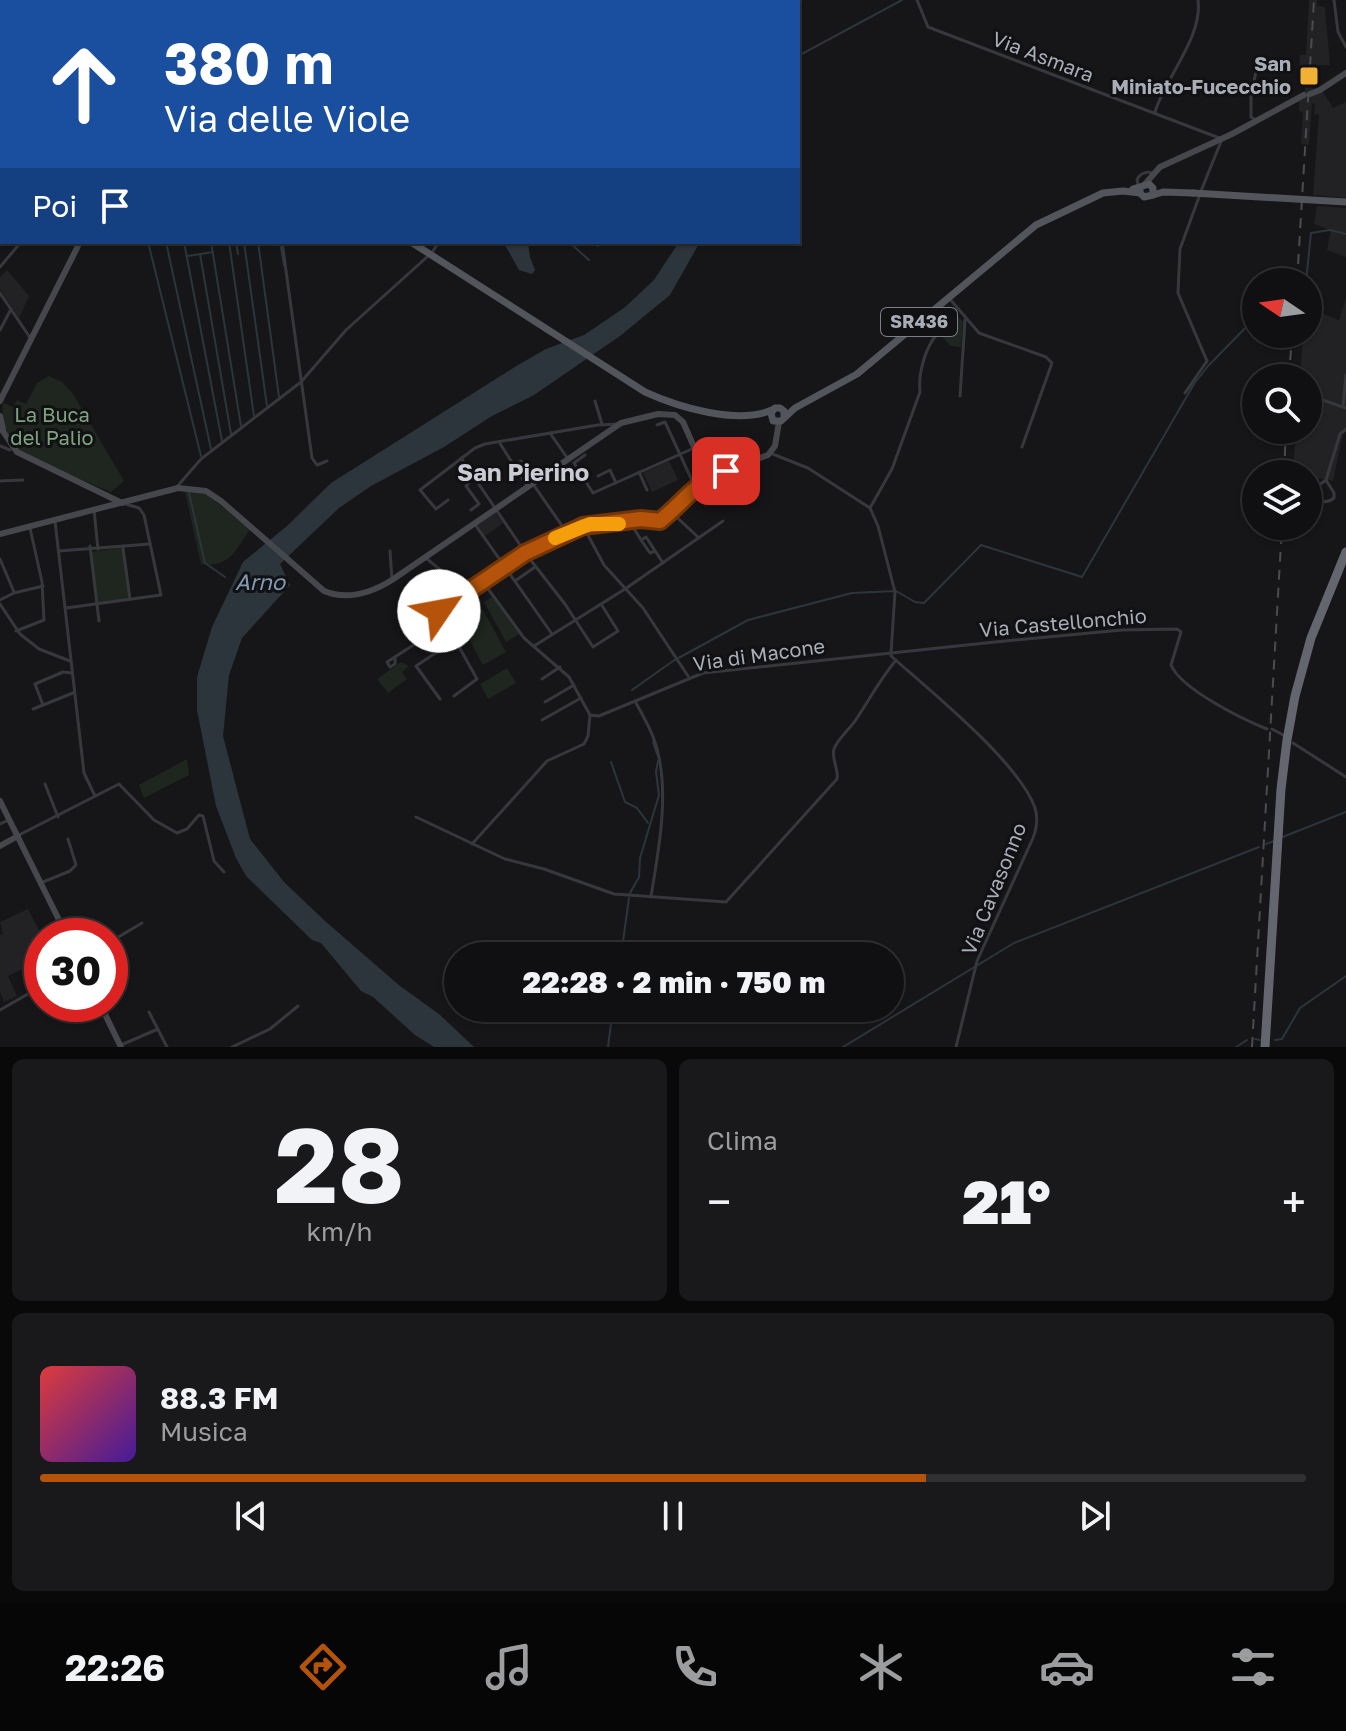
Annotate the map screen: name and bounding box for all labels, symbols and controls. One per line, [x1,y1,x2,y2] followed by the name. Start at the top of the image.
[989,26,1098,86] street label: Via Asmara
[164,29,333,96] text: 380 m
[32,32,136,136] icon: ahead
[1111,51,1291,98] place label: San Miniato-Fucecchio
[1298,65,1320,87] marker: San Miniato-Fucecchio
[164,97,410,140] text: Via delle Viole
[93,184,137,228] icon: arrive
[32,188,77,224] text: Poi
[1242,268,1322,348] north arrow
[1242,268,1322,540] map controls
[881,308,957,336] road number: SR436
[1242,364,1322,444] button: search
[10,402,94,449] park label: La Buca del Palio
[692,437,760,505] pin
[704,449,748,493] icon: arrive
[457,457,589,486] district label: San Pierino
[1242,460,1322,540] button: layers
[235,568,287,595] water label: Arno
[397,569,481,653] position arrow
[978,603,1147,641] street label: Via Castellonchio
[691,633,826,675] street label: Via di Macone
[956,819,1031,958] street label: Via Cavasonno
[24,918,128,1022] speed limit sign: 30
[523,964,825,1000] text: 22:28 · 2 min · 750 m
[274,1101,405,1226] text: 28
[707,1125,778,1156] text: Clima
[962,1165,1051,1237] text: 21°
[707,1175,731,1228] text: −
[1282,1175,1306,1228] text: +
[306,1216,373,1247] text: km/h
[160,1380,278,1416] text: 88.3 FM
[160,1416,248,1447] text: Musica
[229,1494,273,1538] icon: previous
[651,1494,695,1538] icon: pause
[1073,1494,1117,1538] icon: next
[295,1639,351,1695] icon: directions
[481,1639,537,1695] icon: music
[667,1639,723,1695] icon: phone
[853,1639,909,1695] icon: climate
[1039,1639,1095,1695] icon: car
[1225,1639,1281,1695] icon: filters
[65,1646,165,1689] text: 22:26

